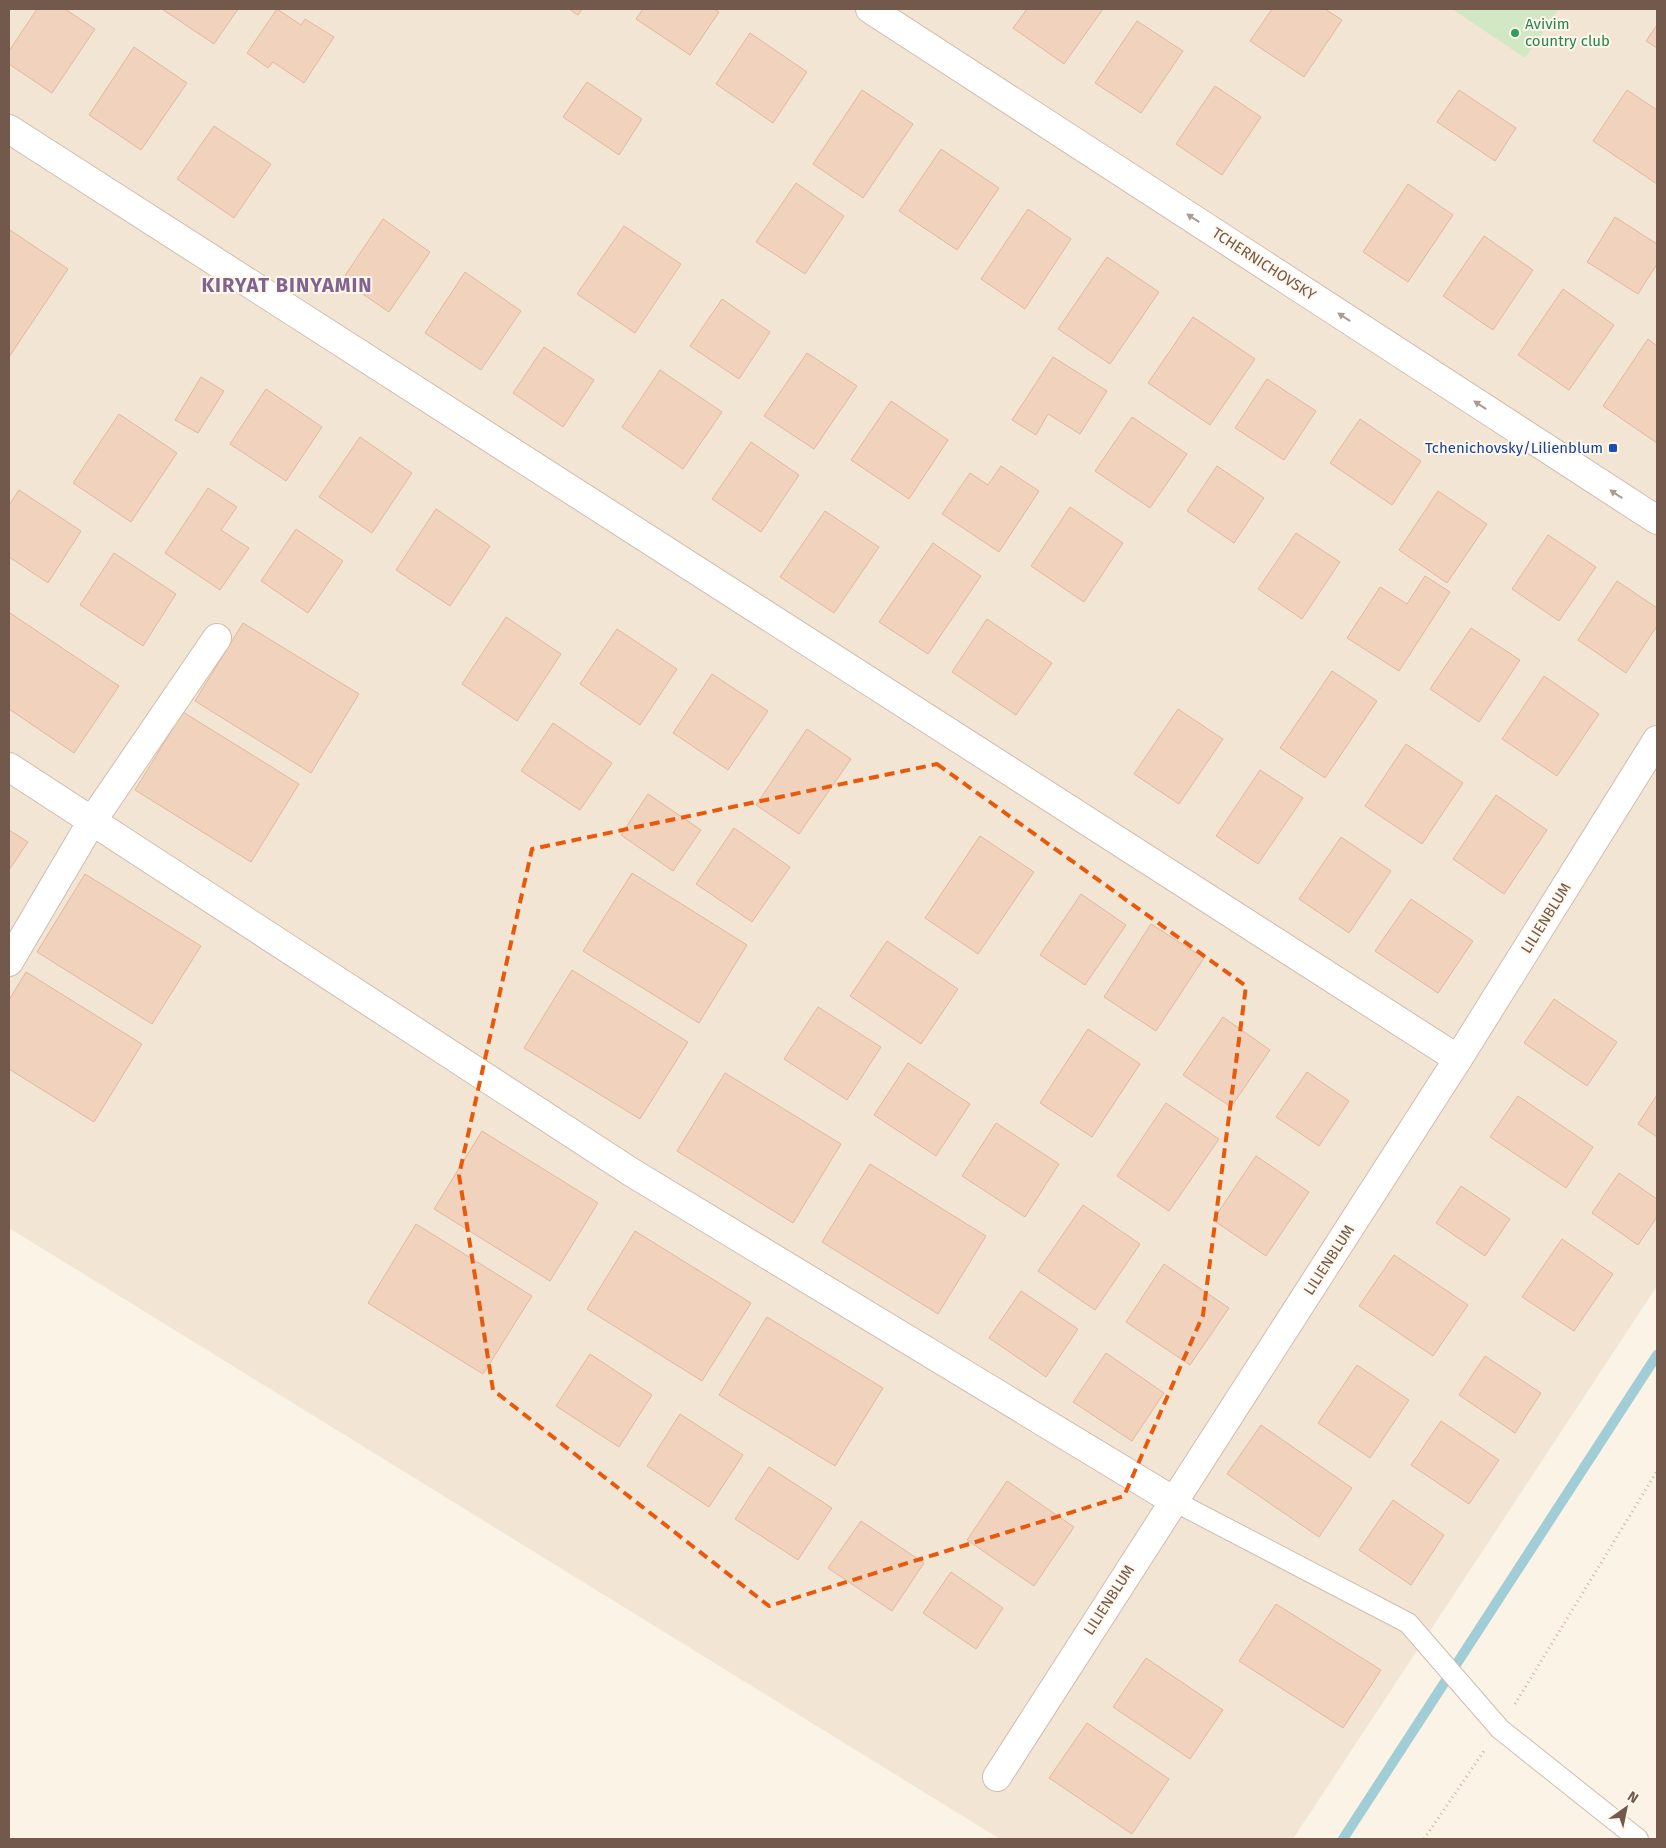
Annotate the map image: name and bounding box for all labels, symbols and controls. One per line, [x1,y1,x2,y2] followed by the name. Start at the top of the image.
[1525,15,1610,50] place label: Avivim country club
[1509,27,1521,39] marker: Avivim country club
[1186,214,1199,223] one-way arrow
[1209,224,1320,305] street label: TCHERNICHOVSKY
[201,273,373,297] district label: KIRYAT BINYAMIN
[1337,312,1350,321] one-way arrow
[1473,400,1487,410] one-way arrow
[1425,439,1603,457] place label: Tchenichovsky/Lilienblum
[1607,442,1619,454] marker: Tchenichovsky/Lilienblum
[1610,489,1623,498] one-way arrow
[1517,879,1575,957] street label: LILIENBLUM
[1300,1222,1358,1298] street label: LILIENBLUM
[1080,1562,1138,1638] street label: LILIENBLUM
[1601,1783,1651,1833] north arrow
[1624,1788,1641,1807] text: N

